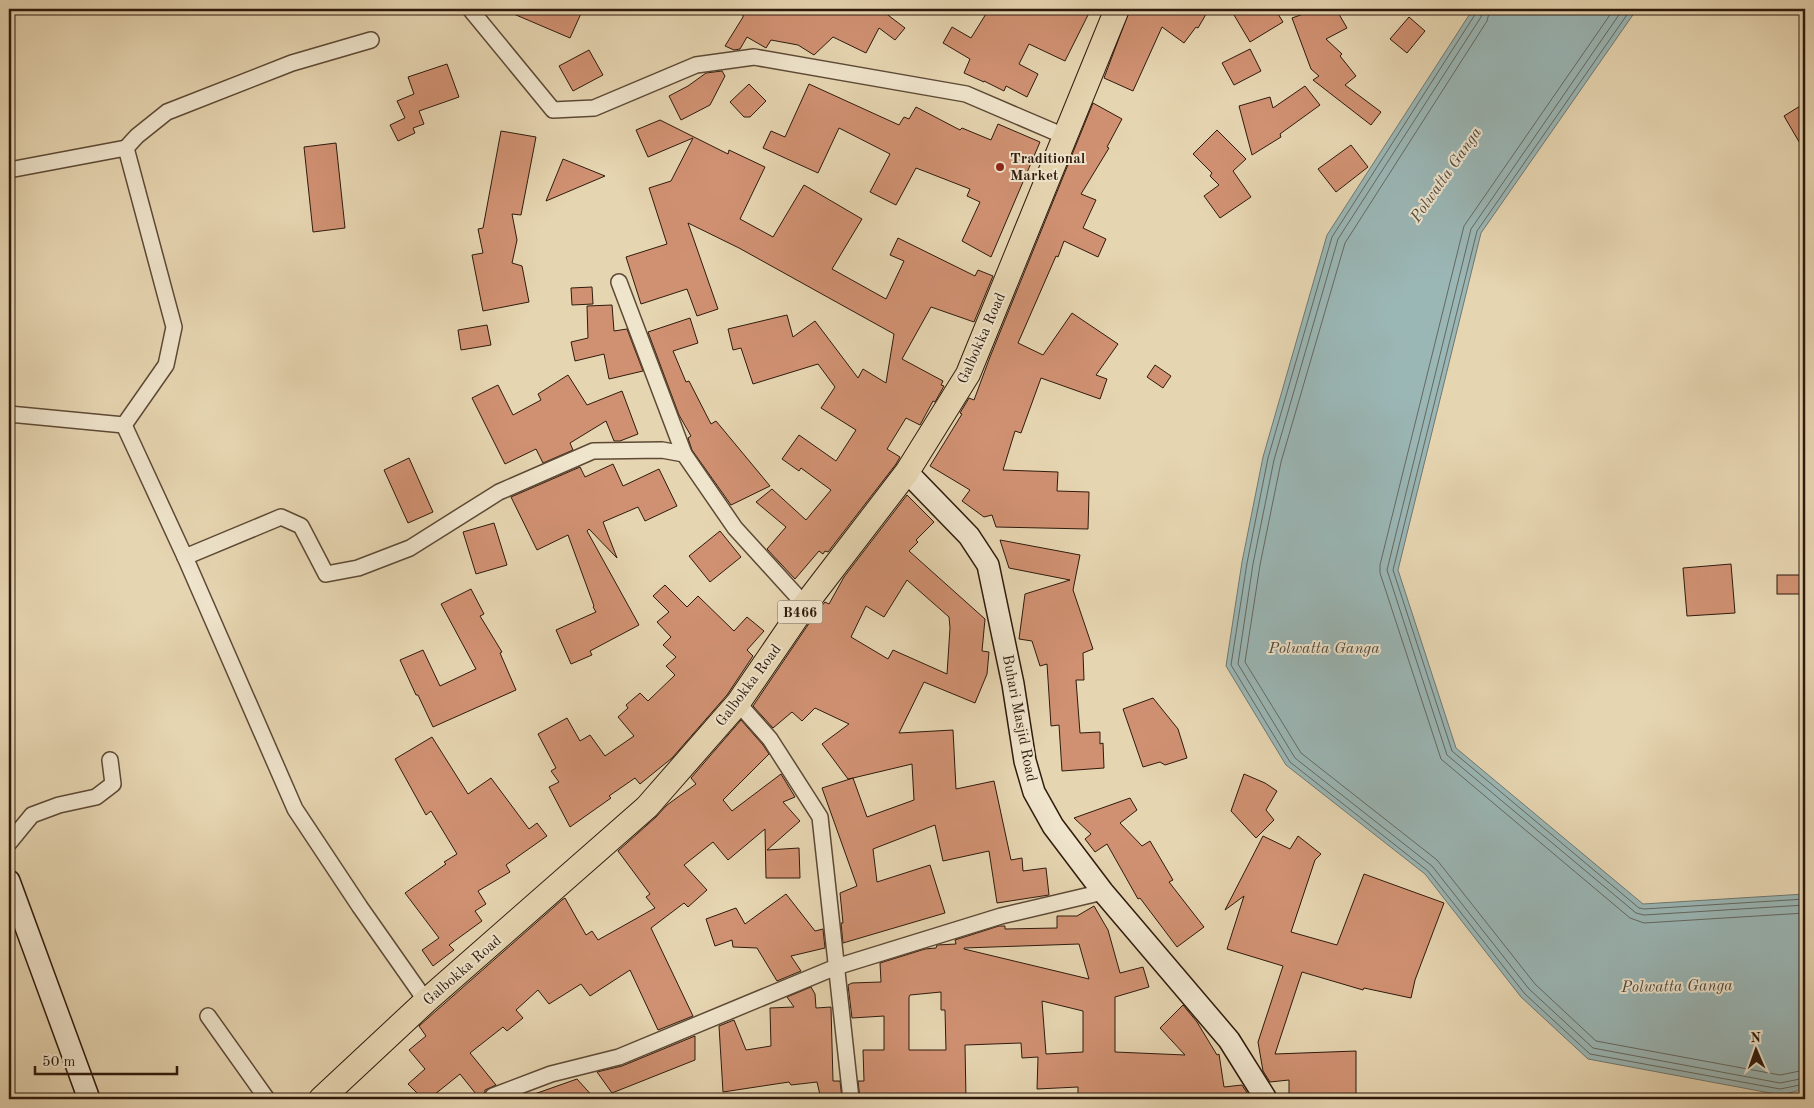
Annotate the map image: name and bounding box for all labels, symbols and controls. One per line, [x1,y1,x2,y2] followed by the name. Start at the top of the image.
[1407,124,1485,226] water label: Polwatta Ganga
[1010,152,1086,184] place label: Traditional Market
[994,161,1006,173] marker: Traditional Market
[956,291,1009,386] street label: Galbokka Road
[778,600,822,624] road number: B466
[1267,641,1380,657] water label: Polwatta Ganga
[714,642,785,730] street label: Galbokka Road
[999,653,1038,783] street label: Buhari Masjid Road
[421,933,505,1009] street label: Galbokka Road
[1620,978,1733,996] water label: Polwatta Ganga
[1732,1026,1782,1076] north arrow
[1750,1031,1761,1045] text: N
[35,1043,178,1075] scale bar
[42,1055,76,1070] text: 50 m

